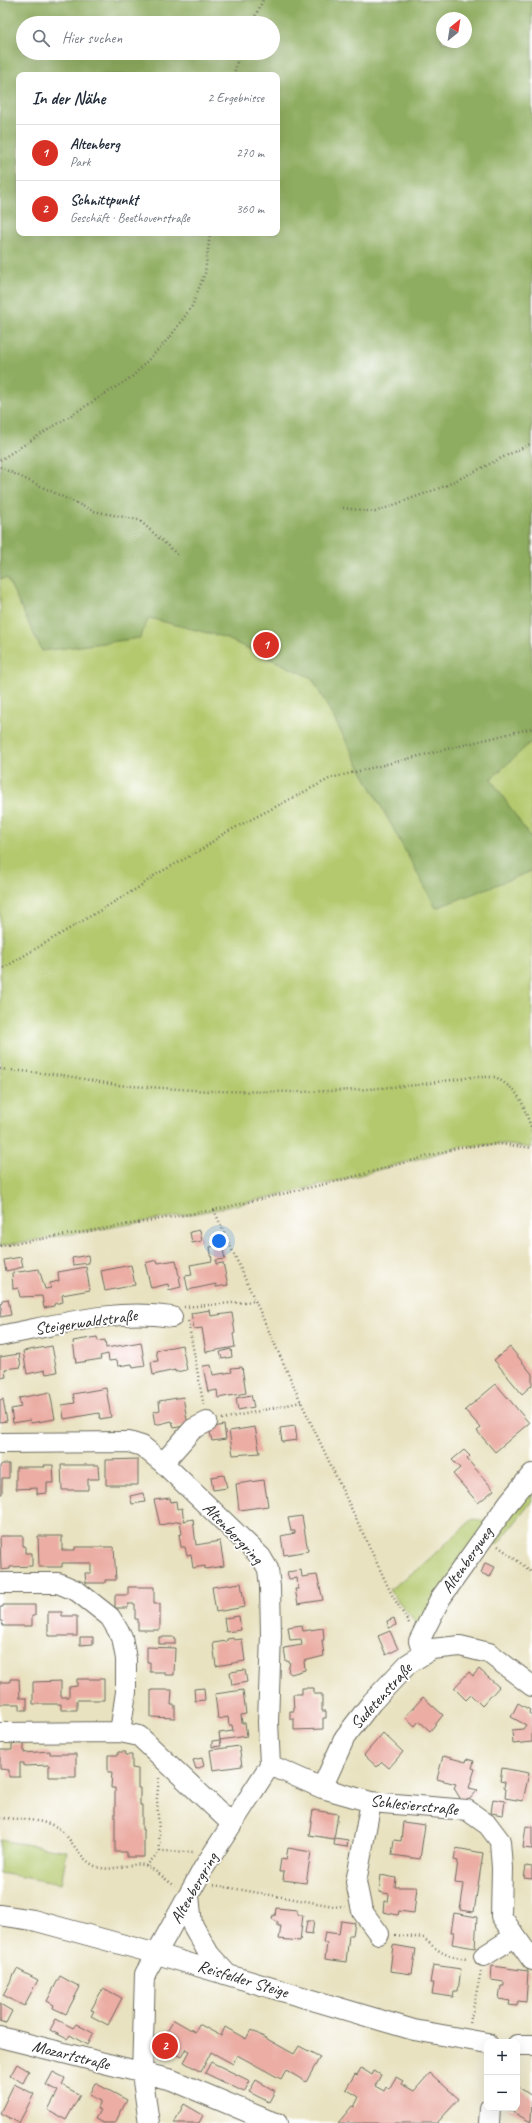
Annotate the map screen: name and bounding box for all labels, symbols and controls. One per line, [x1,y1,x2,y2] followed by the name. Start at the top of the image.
[436,12,472,48] north arrow
[16,16,280,60] search box
[30,27,52,49] icon: search
[62,29,122,48] text: Hier suchen
[32,88,105,109] text: In der Nähe
[208,90,264,106] text: 2 Ergebnisse
[70,135,120,154] text: Altenberg
[42,145,48,161] text: 1
[236,145,264,161] text: 270 m
[70,154,91,170] text: Park
[70,191,138,210] text: Schnittpunkt
[42,201,48,217] text: 2
[236,201,264,217] text: 360 m
[70,210,190,226] text: Geschäft · Beethovenstraße
[253,630,279,660] pin: 1
[209,1231,229,1251] your location
[34,1304,140,1340] street label: Steigerwaldstraße
[198,1498,268,1569] street label: Altenbergring
[437,1521,498,1597] street label: Altenbergweg
[346,1657,417,1734] street label: Sudetenstraße
[369,1790,460,1820] street label: Schlesierstraße
[165,1848,223,1927] street label: Altenbergring
[195,1955,292,2003] street label: Reisfelder Steige
[152,2031,178,2061] pin: 2
[30,2035,113,2075] street label: Mozartstraße
[484,2039,520,2111] map controls
[484,2039,520,2075] button: +
[484,2075,520,2111] button: −

